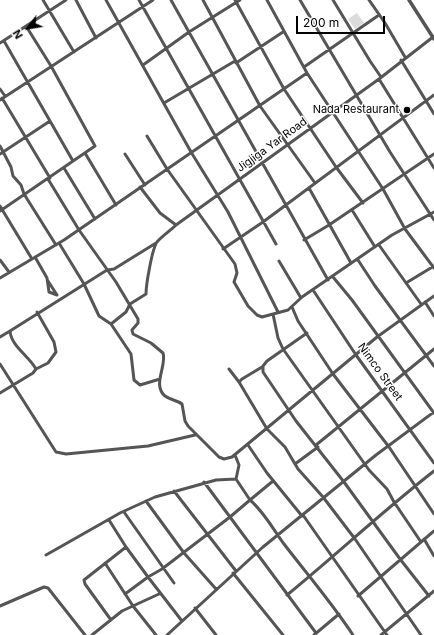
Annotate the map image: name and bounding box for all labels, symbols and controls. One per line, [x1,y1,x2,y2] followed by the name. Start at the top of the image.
[8,8,48,48] north arrow
[298,8,387,34] scale bar
[303,15,339,30] text: 200 m
[10,27,26,41] text: N
[313,103,399,117] place label: Nada Restaurant
[402,105,412,115] marker: Nada Restaurant
[234,115,310,175] street label: Jigjiga Yar Road
[355,341,405,403] street label: Nimco Street

